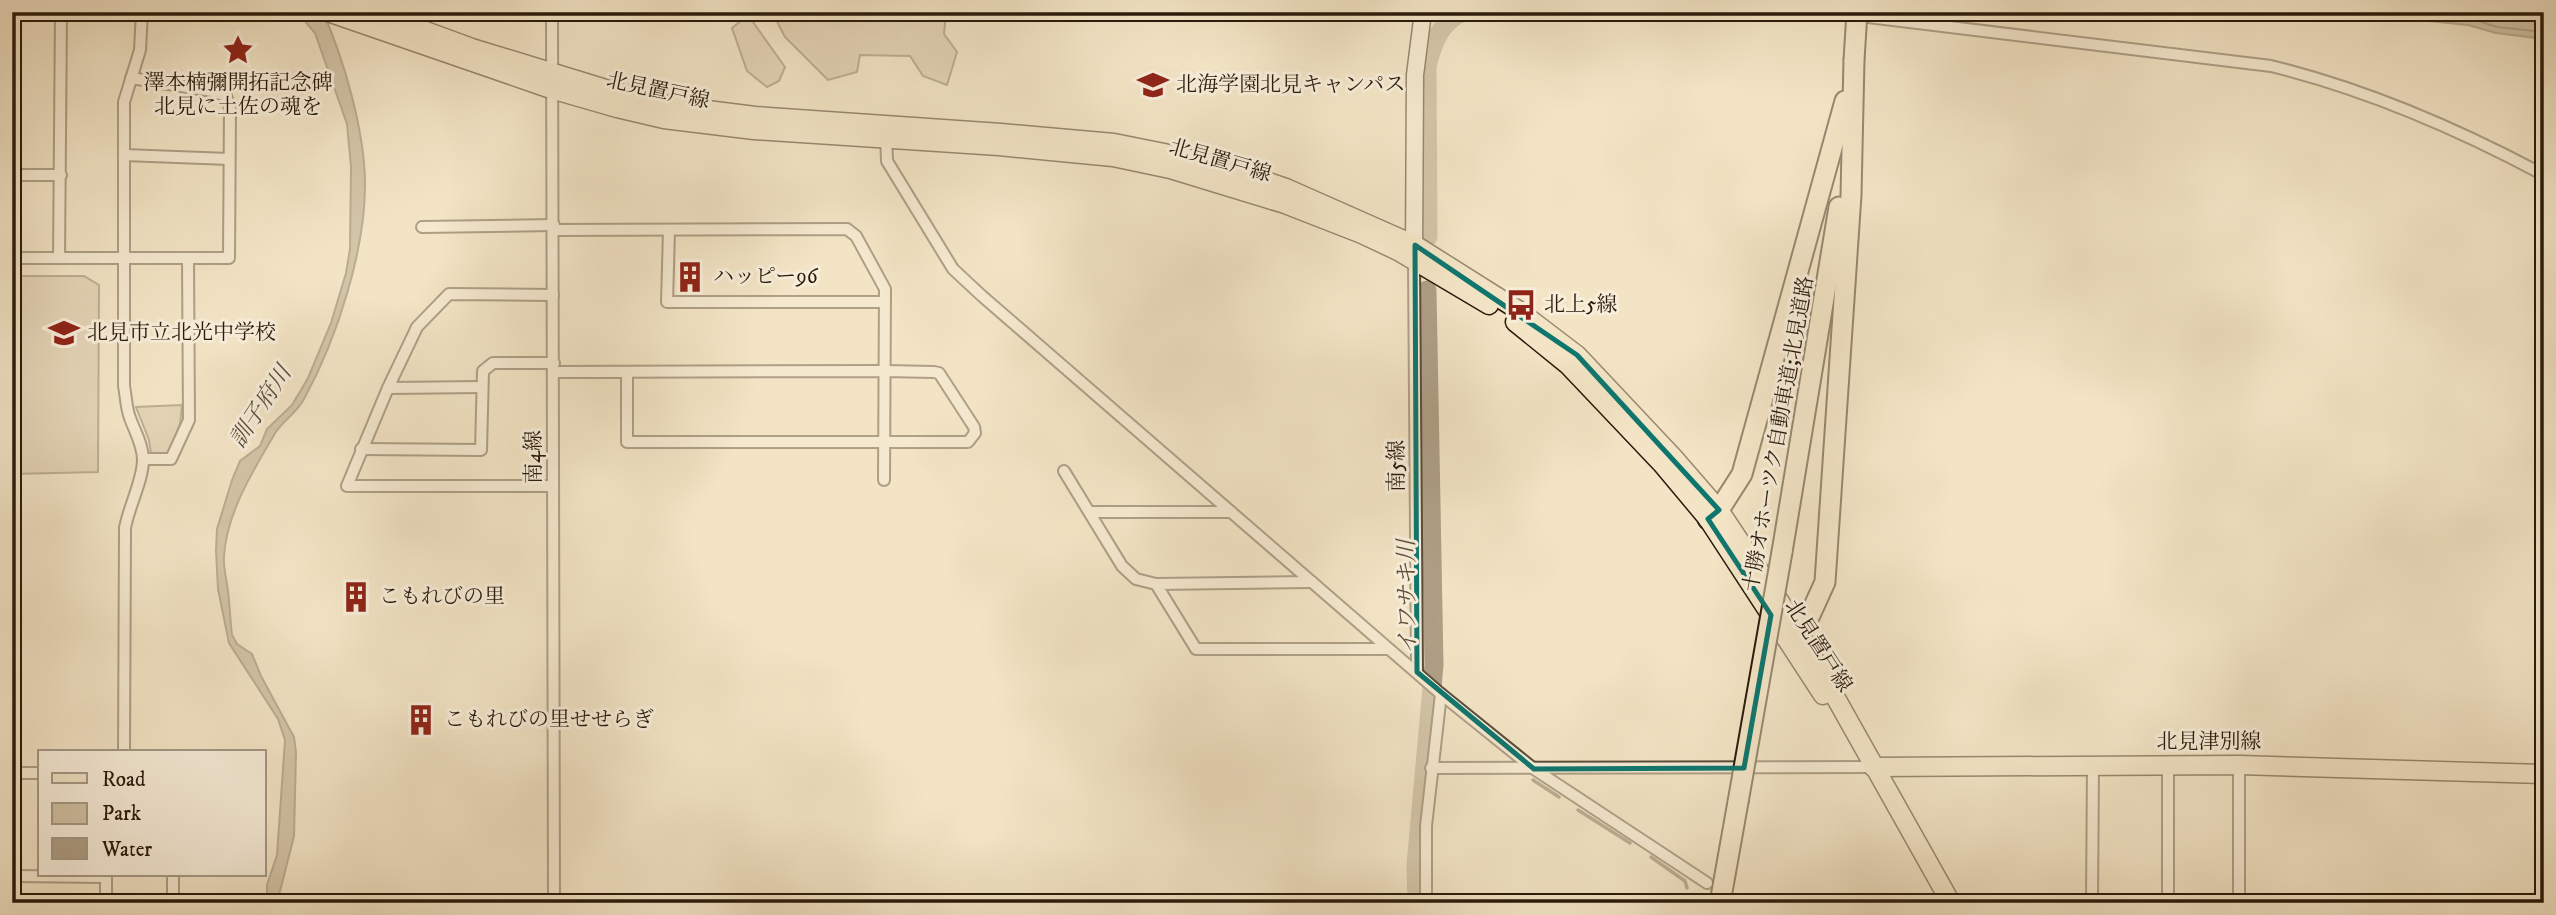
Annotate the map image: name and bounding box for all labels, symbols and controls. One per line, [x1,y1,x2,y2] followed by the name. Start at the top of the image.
[221,33,255,67] place icon: 澤本楠彌開拓記念碑 北見に土佐の魂を
[604,67,712,115] street label: 北見置戸線
[1136,68,1170,102] school or university icon: 北海学園北見キャンパス
[144,70,333,120] place label: 澤本楠彌開拓記念碑 北見に土佐の魂を
[1176,72,1406,98] place label: 北海学園北見キャンパス
[1166,134,1274,188] street label: 北見置戸線
[673,260,707,294] building icon: ハッピー96
[713,264,819,290] place label: ハッピー96
[1738,274,1820,594] street label: 十勝オホーツク自動車道;北見道路
[1504,288,1538,322] bus stop icon: 北上5線
[1544,292,1617,318] place label: 北上5線
[47,316,81,350] school or university icon: 北見市立北光中学校
[87,320,276,346] place label: 北見市立北光中学校
[224,358,300,453] water label: 訓子府川
[521,430,547,484] street label: 南4線
[1384,440,1410,492] street label: 南5線
[1392,536,1424,655] water label: イワサキ川
[339,580,373,614] building icon: こもれびの里
[379,584,505,610] place label: こもれびの里
[1779,595,1857,697] street label: 北見置戸線
[404,703,438,737] building icon: こもれびの里せせらぎ
[444,707,654,733] place label: こもれびの里せせらぎ
[2157,729,2262,755] street label: 北見津別線
[38,750,266,876] legend
[102,767,146,793] text: Road
[102,801,142,827] text: Park
[101,837,152,863] text: Water

